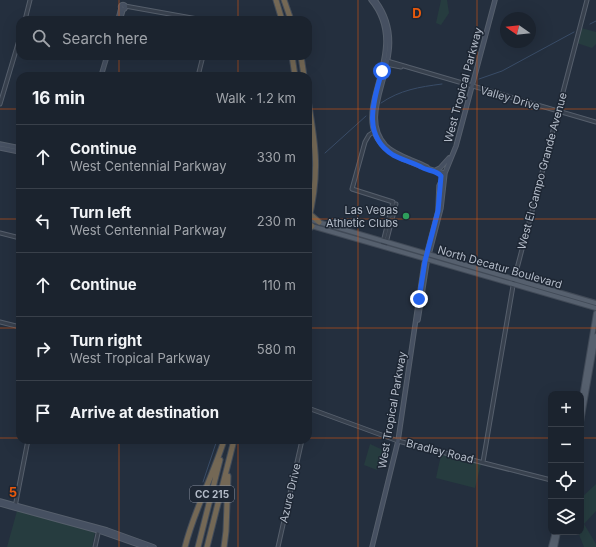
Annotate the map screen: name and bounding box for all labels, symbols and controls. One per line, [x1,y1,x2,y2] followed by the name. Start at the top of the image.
[412,5,422,21] text: D
[500,12,536,48] north arrow
[16,16,312,60] search box
[441,26,485,144] street label: West Tropical Parkway
[30,27,52,49] icon: search
[62,29,148,48] text: Search here
[373,62,391,80] route start
[479,83,541,113] street label: Valley Drive
[32,88,85,108] text: 16 min
[216,90,296,106] text: Walk · 1.2 km
[514,91,570,251] street label: West El Campo Grande Avenue
[70,139,137,158] text: Continue
[32,146,54,168] icon: ahead
[257,149,296,165] text: 330 m
[70,158,226,174] text: West Centennial Parkway
[70,203,131,222] text: Turn left
[326,203,398,230] place label: Las Vegas Athletic Clubs
[32,210,54,232] icon: left
[401,211,411,221] marker: Las Vegas Athletic Clubs
[257,213,296,229] text: 230 m
[70,222,226,238] text: West Centennial Parkway
[436,243,564,291] street label: North Decatur Boulevard
[32,274,54,296] icon: ahead
[70,275,137,294] text: Continue
[262,277,296,293] text: 110 m
[410,290,428,308] route end
[70,331,142,350] text: Turn right
[32,338,54,360] icon: right
[257,341,296,357] text: 580 m
[70,350,210,366] text: West Tropical Parkway
[375,350,409,470] street label: West Tropical Parkway
[548,391,584,535] map controls
[548,391,584,427] button: +
[32,402,54,424] icon: arrive
[70,403,219,422] text: Arrive at destination
[548,427,584,463] button: −
[405,436,475,466] street label: Bradley Road
[276,462,304,524] street label: Azure Drive
[548,463,584,499] button: locate
[9,484,17,500] text: 5
[190,486,234,502] road number: CC 215
[548,499,584,535] button: layers

